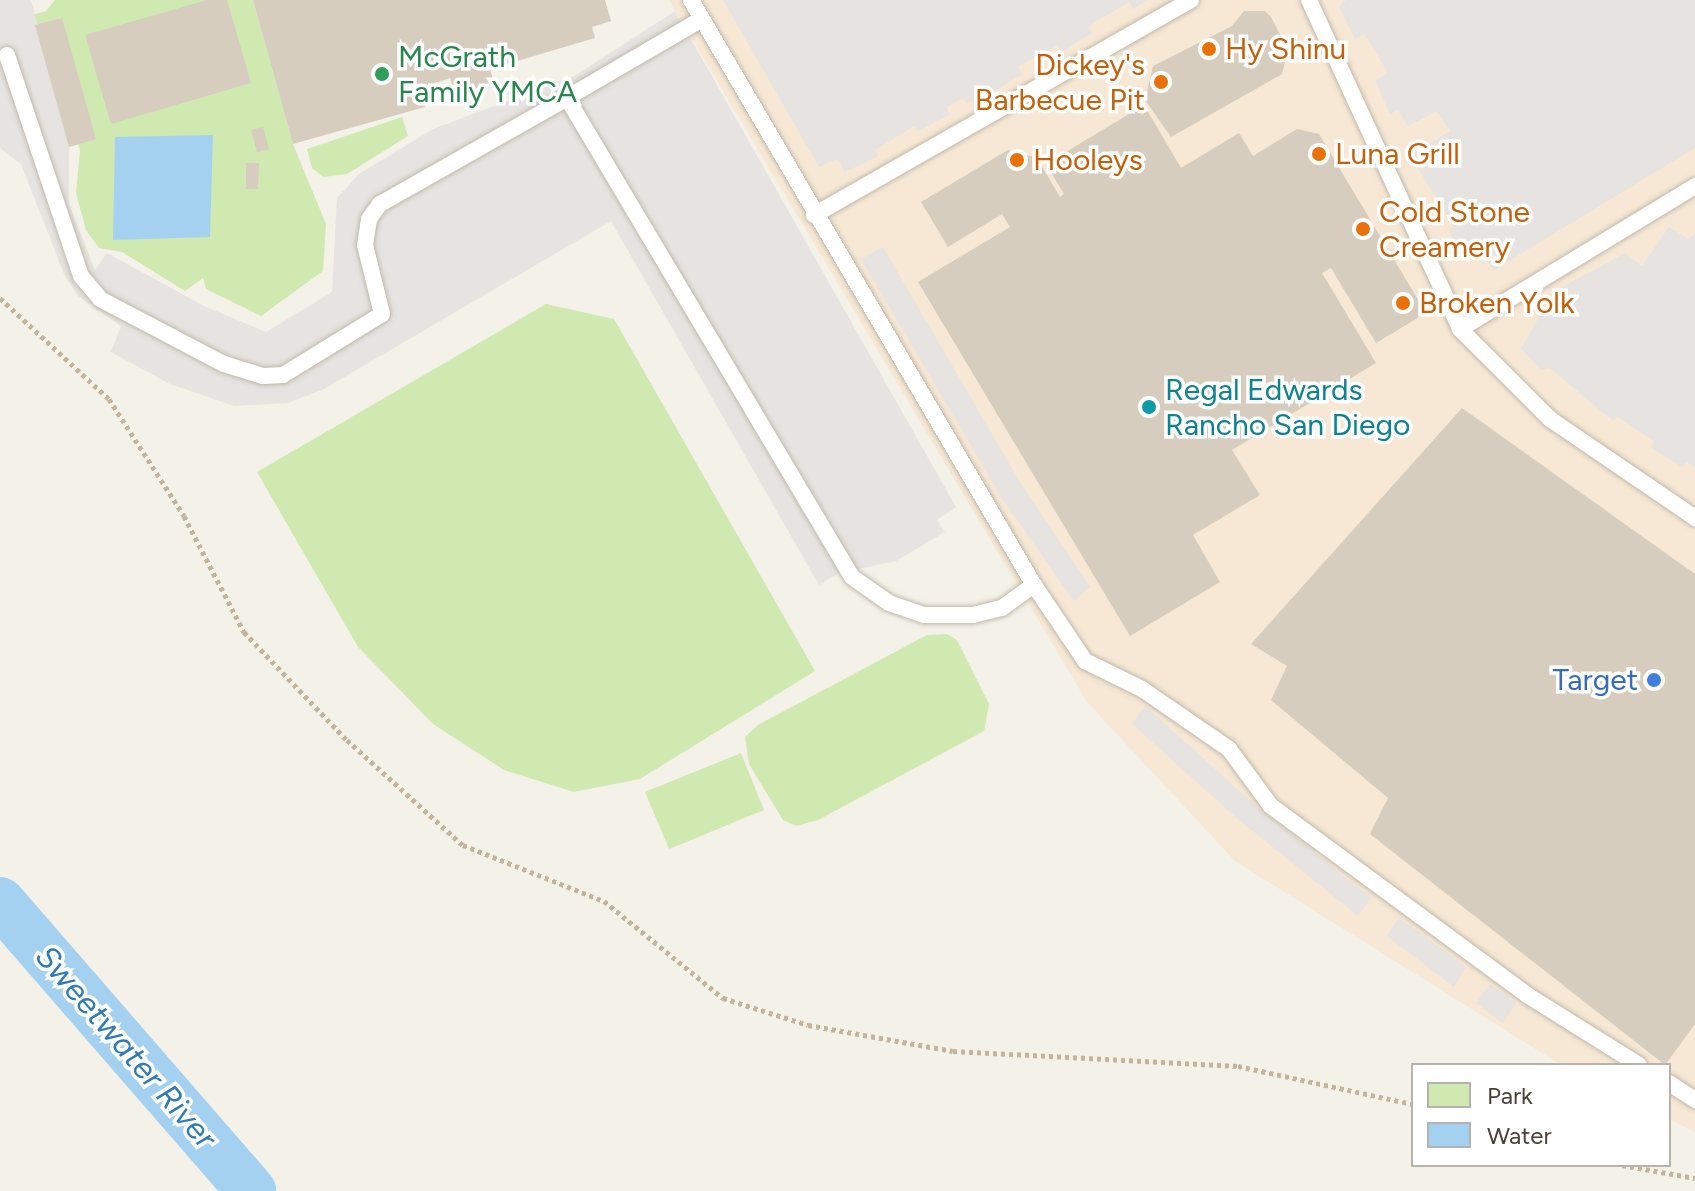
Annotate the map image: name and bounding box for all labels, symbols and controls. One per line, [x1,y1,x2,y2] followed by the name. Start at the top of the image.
[1225,31,1346,67] place label: Hy Shinu
[398,39,577,110] place label: McGrath Family YMCA
[1200,40,1218,58] marker: Hy Shinu
[975,47,1145,118] place label: Dickey's Barbecue Pit
[373,65,391,83] marker: McGrath Family YMCA
[1152,73,1170,91] marker: Dickey's Barbecue Pit
[1335,136,1460,172] place label: Luna Grill
[1033,142,1143,178] place label: Hooleys
[1310,145,1328,163] marker: Luna Grill
[1008,151,1026,169] marker: Hooleys
[1379,194,1530,264] place label: Cold Stone Creamery
[1354,220,1372,238] marker: Cold Stone Creamery
[1419,285,1574,321] place label: Broken Yolk
[1394,294,1412,312] marker: Broken Yolk
[1165,372,1410,442] place label: Regal Edwards Rancho San Diego
[1140,398,1158,416] marker: Regal Edwards Rancho San Diego
[1553,662,1638,698] place label: Target
[1645,671,1663,689] marker: Target
[27,938,225,1156] water label: Sweetwater River
[1411,1063,1671,1167] legend
[1487,1081,1533,1110] text: Park
[1487,1121,1552,1150] text: Water

